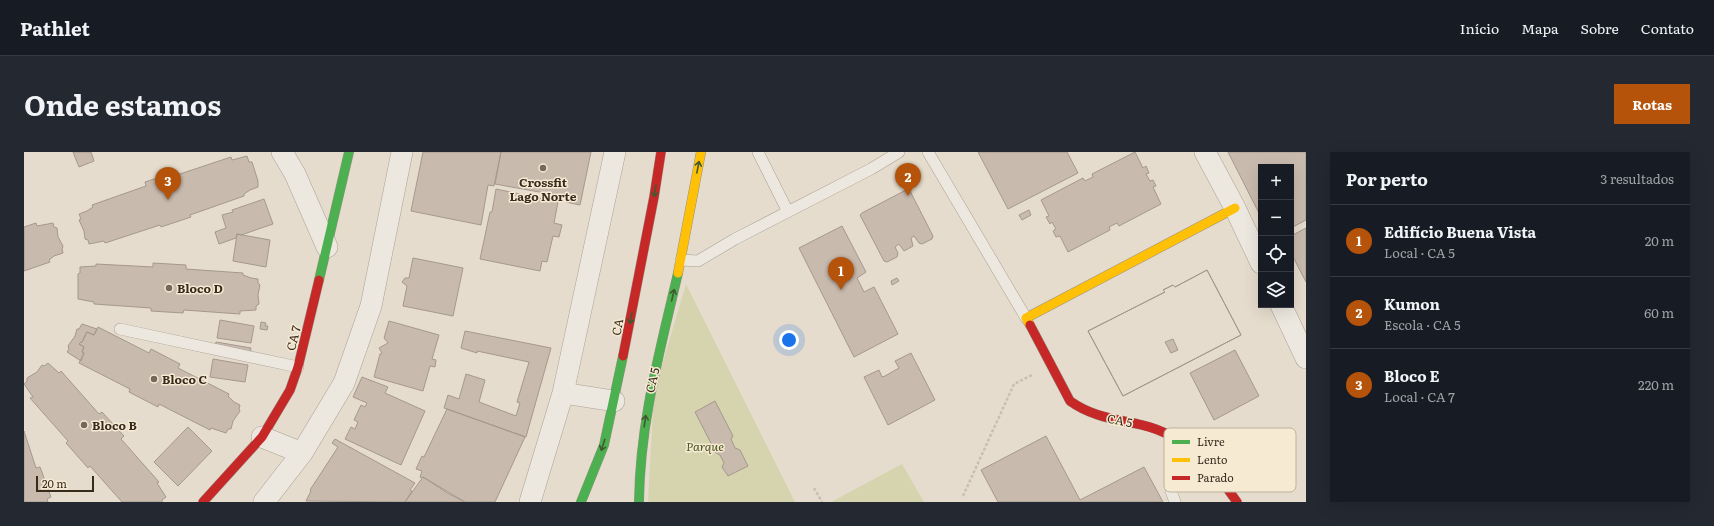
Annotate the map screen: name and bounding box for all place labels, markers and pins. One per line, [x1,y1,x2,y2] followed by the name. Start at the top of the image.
[538,163,548,173] marker: Crossfit Lago Norte
[895,163,921,196] pin: 2
[155,167,181,200] pin: 3
[510,173,577,205] place label: Crossfit Lago Norte
[828,257,854,290] pin: 1
[177,279,223,297] place label: Bloco D
[164,283,174,293] marker: Bloco D
[162,370,207,388] place label: Bloco C
[149,374,159,384] marker: Bloco C
[92,416,137,434] place label: Bloco B
[79,420,89,430] marker: Bloco B

